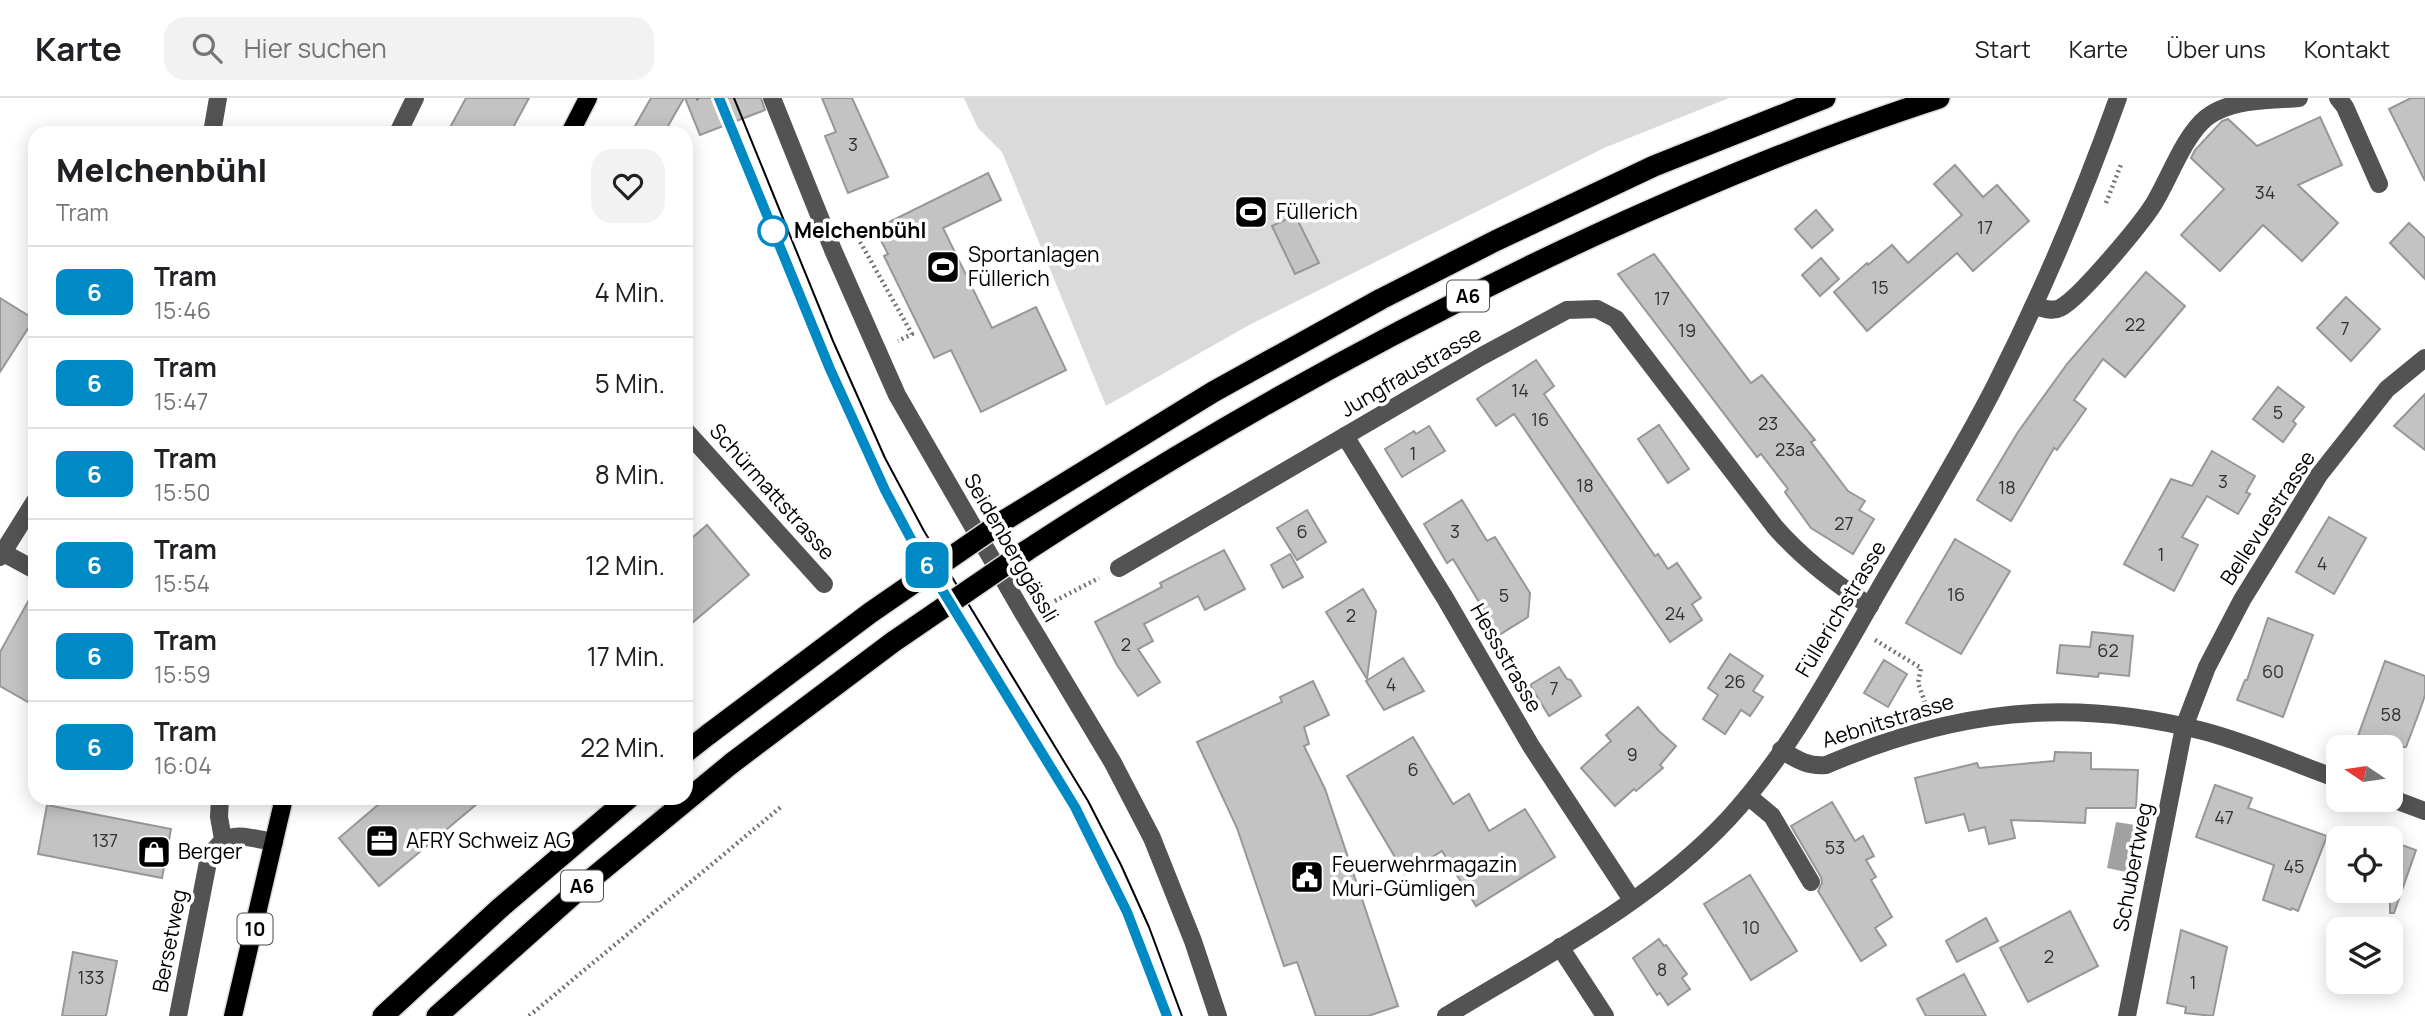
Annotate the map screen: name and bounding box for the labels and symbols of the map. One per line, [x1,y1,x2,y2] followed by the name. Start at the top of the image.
[848,132,858,156] house number: 3
[2255,180,2275,204] house number: 34
[1232,193,1270,231] sports icon: Füllerich
[1276,197,1358,225] place label: Füllerich
[1977,215,1993,239] house number: 17
[758,216,788,246] marker: Melchenbühl
[794,216,926,244] place label: Melchenbühl
[968,240,1099,292] place label: Sportanlagen Füllerich
[924,248,962,286] sports icon: Sportanlagen Füllerich
[1871,275,1889,299] house number: 15
[1447,280,1489,312] road number: A6
[1654,286,1670,310] house number: 17
[2125,312,2145,336] house number: 22
[2340,316,2350,340] house number: 7
[1678,318,1696,342] house number: 19
[1335,319,1486,423] street label: Jungfraustrasse
[1511,378,1529,402] house number: 14
[2273,400,2283,424] house number: 5
[1531,407,1549,431] house number: 16
[1758,411,1778,435] house number: 23
[704,417,842,566] street label: Schürmattstrasse
[1775,437,1805,461] house number: 23a
[1409,441,1417,465] house number: 1
[2213,445,2321,590] street label: Bellevuestrasse
[958,468,1066,627] street label: Seidenberggässli
[2218,469,2228,493] house number: 3
[1576,473,1594,497] house number: 18
[1998,475,2016,499] house number: 18
[1834,511,1854,535] house number: 27
[1296,519,1308,543] house number: 6
[1450,519,1460,543] house number: 3
[1788,535,1892,682] street label: Füllerichstrasse
[904,542,950,588] line badge: 6
[2157,542,2165,566] house number: 1
[2317,551,2327,575] house number: 4
[1947,582,1965,606] house number: 16
[1499,583,1509,607] house number: 5
[1464,598,1549,717] street label: Hessstrasse
[1665,601,1685,625] house number: 24
[1346,603,1356,627] house number: 2
[1121,632,1131,656] house number: 2
[2097,638,2119,662] house number: 62
[2262,659,2284,683] house number: 60
[1724,669,1746,693] house number: 26
[1386,672,1396,696] house number: 4
[1549,676,1559,700] house number: 7
[1818,687,1957,753] street label: Aebnitstrasse
[2381,702,2401,726] house number: 58
[2326,735,2403,812] north arrow
[1626,742,1638,766] house number: 9
[1407,757,1419,781] house number: 6
[2106,800,2158,934] street label: Schubertweg
[2214,805,2234,829] house number: 47
[363,822,401,860] office icon: AFRY Schweiz AG
[406,826,571,854] place label: AFRY Schweiz AG
[92,828,118,852] house number: 137
[135,833,173,871] shop icon: Berger
[1825,835,1845,859] house number: 53
[178,837,243,865] place label: Berger
[1332,850,1517,902] place label: Feuerwehrmagazin Muri-Gümligen
[2283,854,2305,878] house number: 45
[1288,858,1326,896] public building icon: Feuerwehrmagazin Muri-Gümligen
[561,870,603,902] road number: A6
[145,887,193,995] street label: Bersetweg
[238,914,272,944] road number: 10
[1742,915,1760,939] house number: 10
[2044,944,2054,968] house number: 2
[1657,957,1667,981] house number: 8
[78,965,104,989] house number: 133
[2189,970,2197,994] house number: 1

